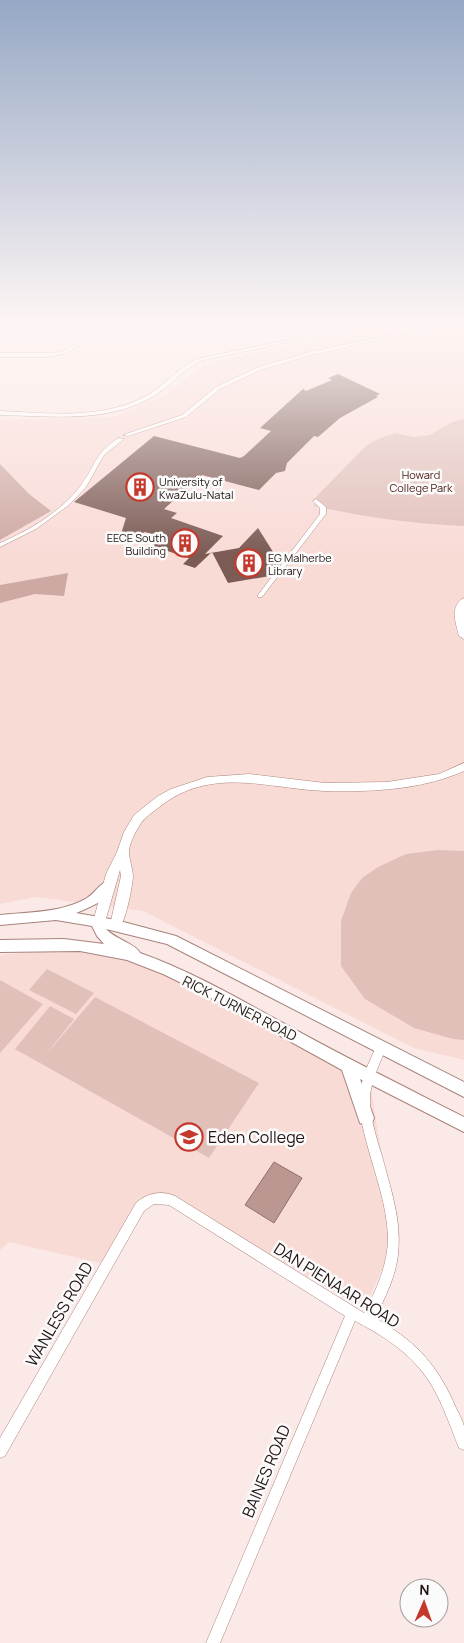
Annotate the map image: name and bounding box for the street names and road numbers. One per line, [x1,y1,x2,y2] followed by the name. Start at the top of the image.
[180,971,300,1045] street label: RICK TURNER ROAD
[270,1237,404,1333] street label: DAN PIENAAR ROAD
[20,1258,98,1370] street label: WANLESS ROAD
[237,1421,295,1521] street label: BAINES ROAD

